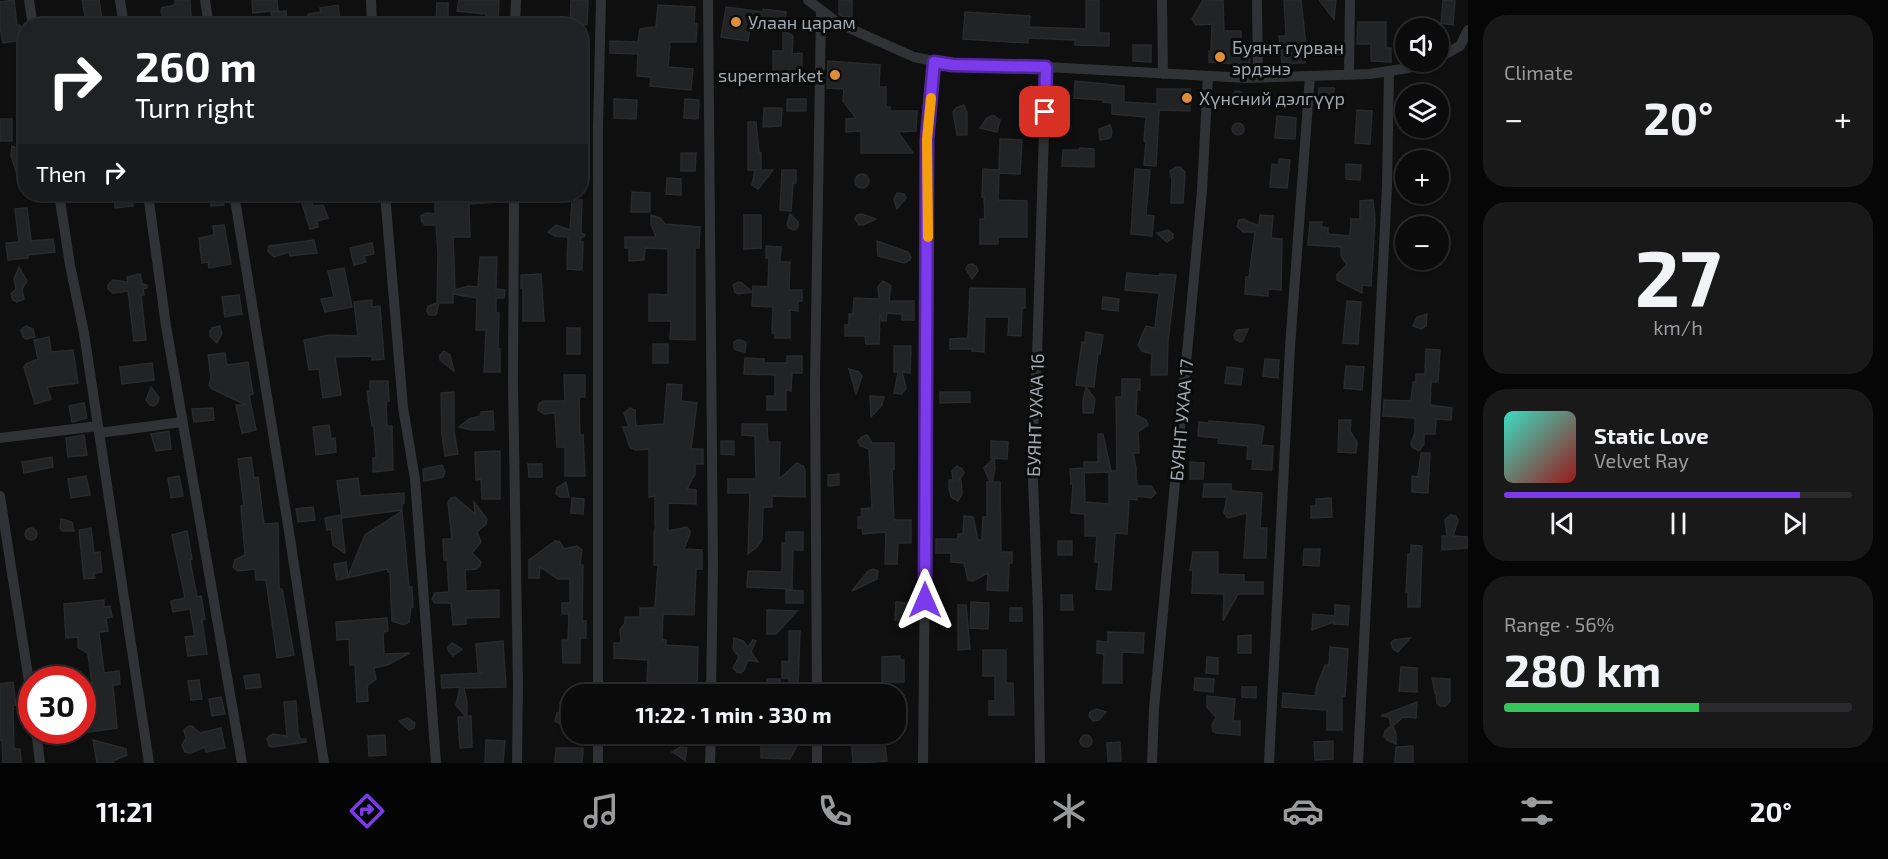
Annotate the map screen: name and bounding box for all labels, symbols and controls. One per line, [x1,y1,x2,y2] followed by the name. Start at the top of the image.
[748,11,856,33] place label: Улаан царам
[729,15,743,29] marker: Улаан царам
[1395,18,1449,270] map controls
[1395,18,1449,72] button: sound
[1232,36,1344,79] place label: Буянт гурван эрдэнэ
[135,40,257,90] text: 260 m
[36,42,114,120] icon: right
[1213,50,1227,64] marker: Буянт гурван эрдэнэ
[1504,60,1573,84] text: Climate
[718,64,823,86] place label: supermarket
[828,68,842,82] marker: supermarket
[1395,84,1449,138] button: layers
[1019,86,1070,137] pin
[1199,87,1345,109] place label: Хүнсний дэлгүүр
[1644,90,1714,144] text: 20°
[135,91,255,123] text: Turn right
[1180,91,1194,105] marker: Хүнсний дэлгүүр
[1028,95,1061,128] icon: arrive
[1504,98,1523,138] text: −
[1834,98,1852,138] text: +
[1395,150,1449,204] button: +
[98,156,131,189] icon: right
[36,160,86,186] text: Then
[1395,216,1449,270] button: −
[1635,229,1721,323] text: 27
[1653,315,1703,339] text: km/h
[1022,353,1048,477] street label: БУЯНТ УХАА 16
[1165,358,1197,482] street label: БУЯНТ УХАА 17
[1594,422,1709,448] text: Static Love
[1594,448,1689,472] text: Velvet Ray
[1546,507,1579,540] icon: previous
[1662,507,1695,540] icon: pause
[1778,507,1811,540] icon: next
[893,568,957,632] position arrow
[1504,612,1614,636] text: Range · 56%
[1504,642,1661,696] text: 280 km
[18,666,96,744] speed limit sign: 30
[635,701,832,727] text: 11:22 · 1 min · 330 m
[346,790,388,832] icon: directions
[580,790,622,832] icon: music
[814,790,856,832] icon: phone
[1048,790,1090,832] icon: climate
[1282,790,1324,832] icon: car
[1516,790,1558,832] icon: filters
[96,795,154,827] text: 11:21
[1750,795,1792,827] text: 20°

